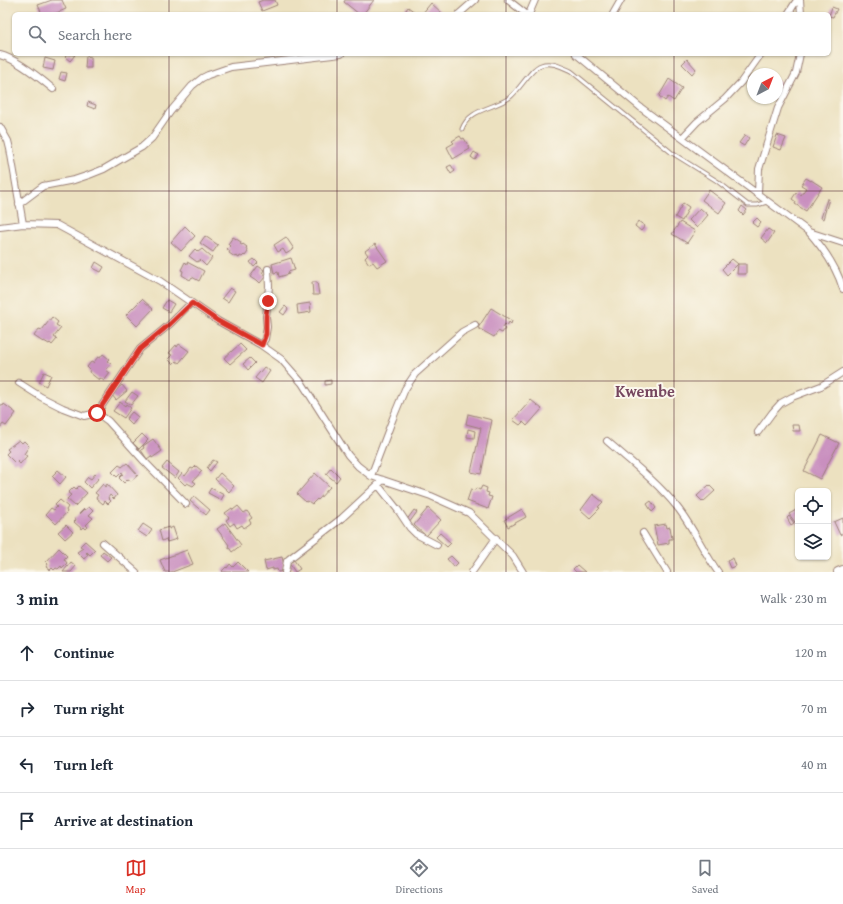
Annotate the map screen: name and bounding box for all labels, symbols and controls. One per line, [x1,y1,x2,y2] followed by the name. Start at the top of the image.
[12,12,831,56] search box
[26,23,48,45] icon: search
[58,24,132,45] text: Search here
[747,68,783,104] north arrow
[259,292,277,310] route end
[615,379,675,403] district label: Kwembe
[88,404,106,422] route start
[795,488,831,560] map controls
[795,488,831,524] button: locate
[795,524,831,560] button: layers
[16,586,58,611] text: 3 min
[760,589,827,608] text: Walk · 230 m
[16,642,38,664] icon: ahead
[54,642,115,663] text: Continue
[795,643,827,662] text: 120 m
[16,698,38,720] icon: right
[54,698,125,719] text: Turn right
[801,699,827,718] text: 70 m
[16,754,38,776] icon: left
[54,754,113,775] text: Turn left
[801,755,827,774] text: 40 m
[16,810,38,832] icon: arrive
[54,810,193,831] text: Arrive at destination
[125,857,147,897] tab: Map
[396,857,443,897] tab: Directions
[692,857,718,897] tab: Saved

